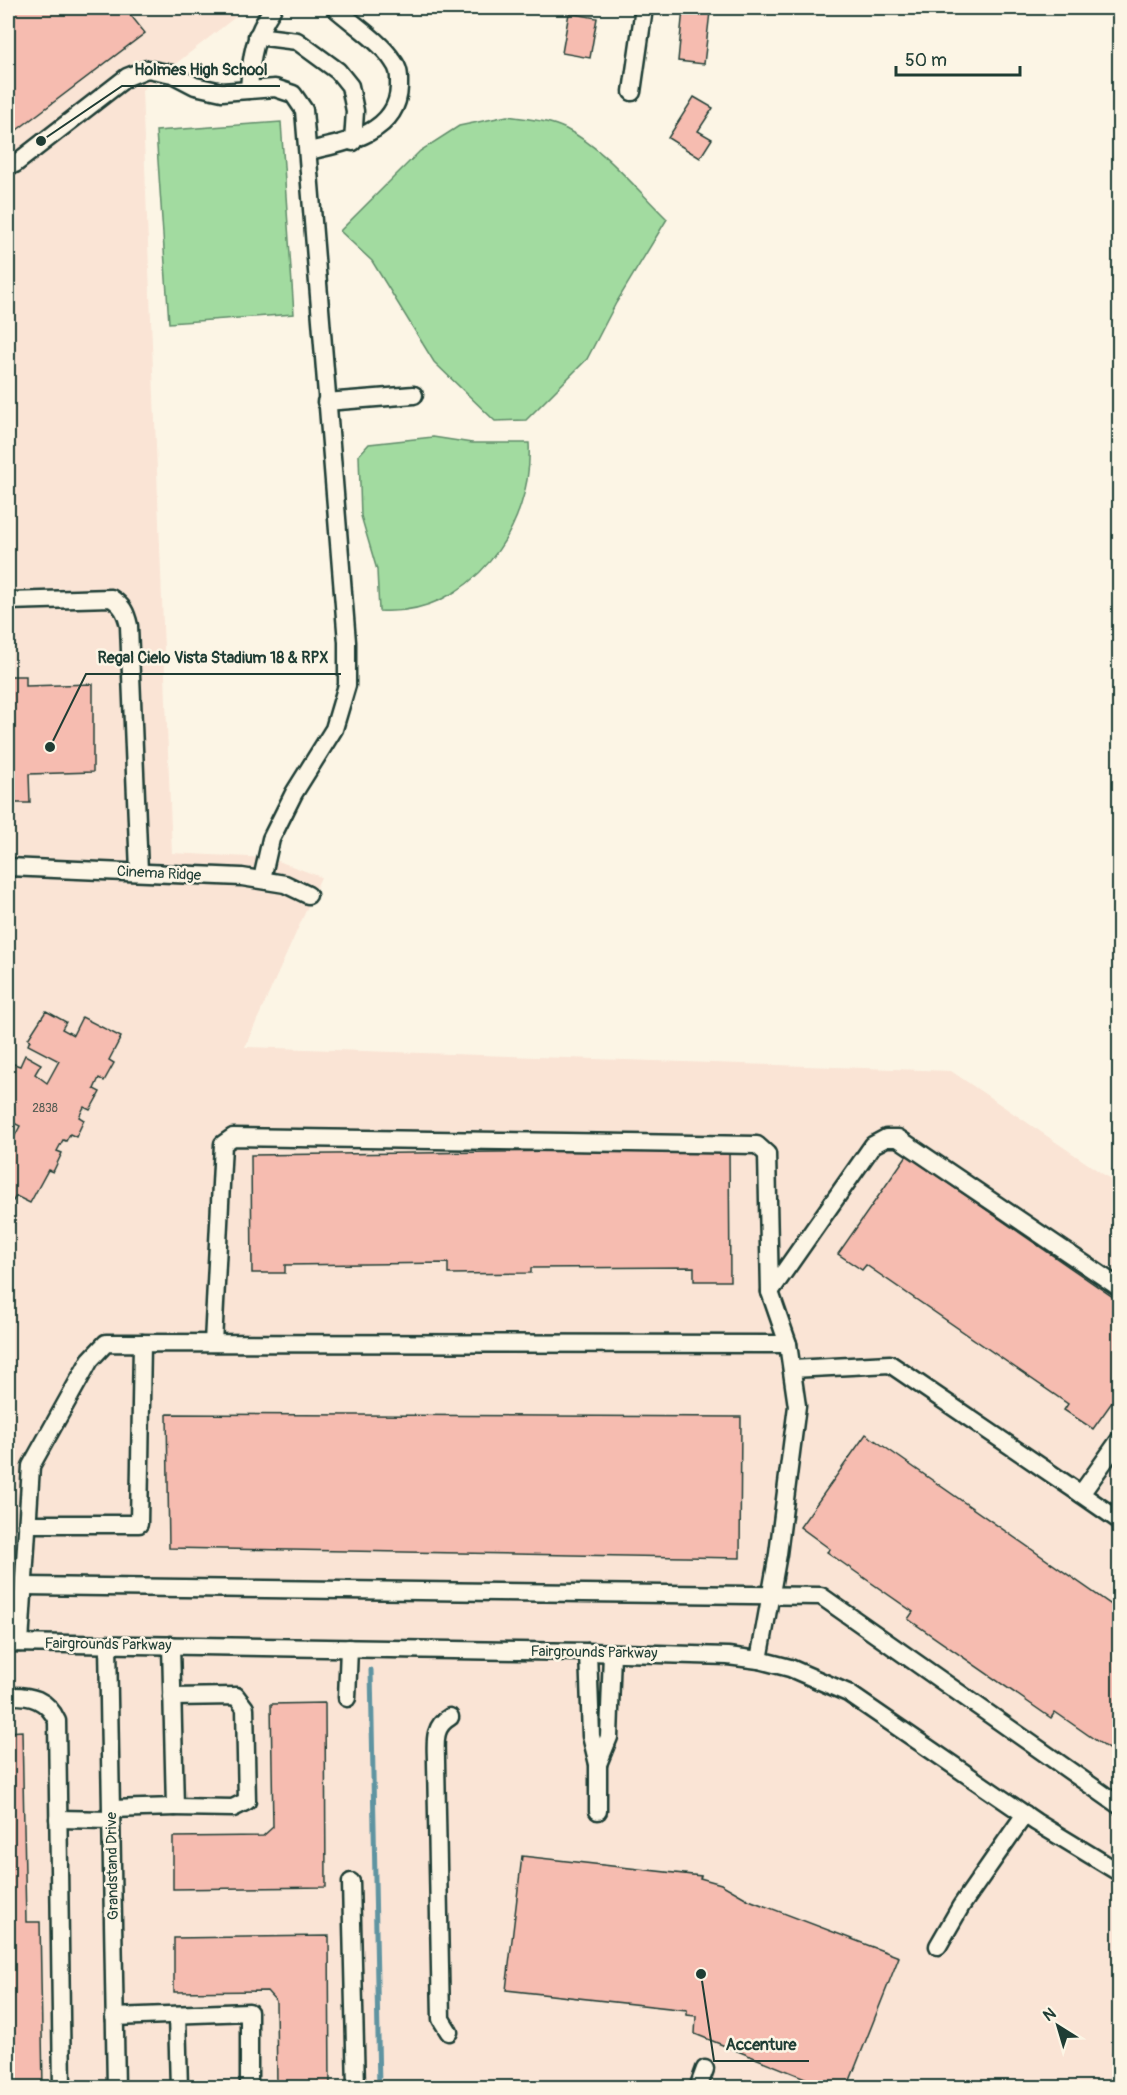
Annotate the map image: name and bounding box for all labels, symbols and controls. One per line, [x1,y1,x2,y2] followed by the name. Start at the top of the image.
[896,39,1020,77] scale bar
[905,49,947,72] text: 50 m
[122,52,280,86] callout: Holmes High School
[134,60,268,80] text: Holmes High School
[86,640,341,674] callout: Regal Cielo Vista Stadium 18 & RPX
[98,648,328,668] text: Regal Cielo Vista Stadium 18 & RPX
[116,862,202,885] street label: Cinema Ridge
[32,1101,58,1116] house number: 2838
[44,1634,172,1655] street label: Fairgrounds Parkway
[530,1642,658,1663] street label: Fairgrounds Parkway
[102,1811,123,1920] street label: Grandstand Drive
[1028,1996,1088,2056] north arrow
[1039,2003,1060,2026] text: N
[714,2027,809,2061] callout: Accenture
[726,2035,798,2055] text: Accenture

